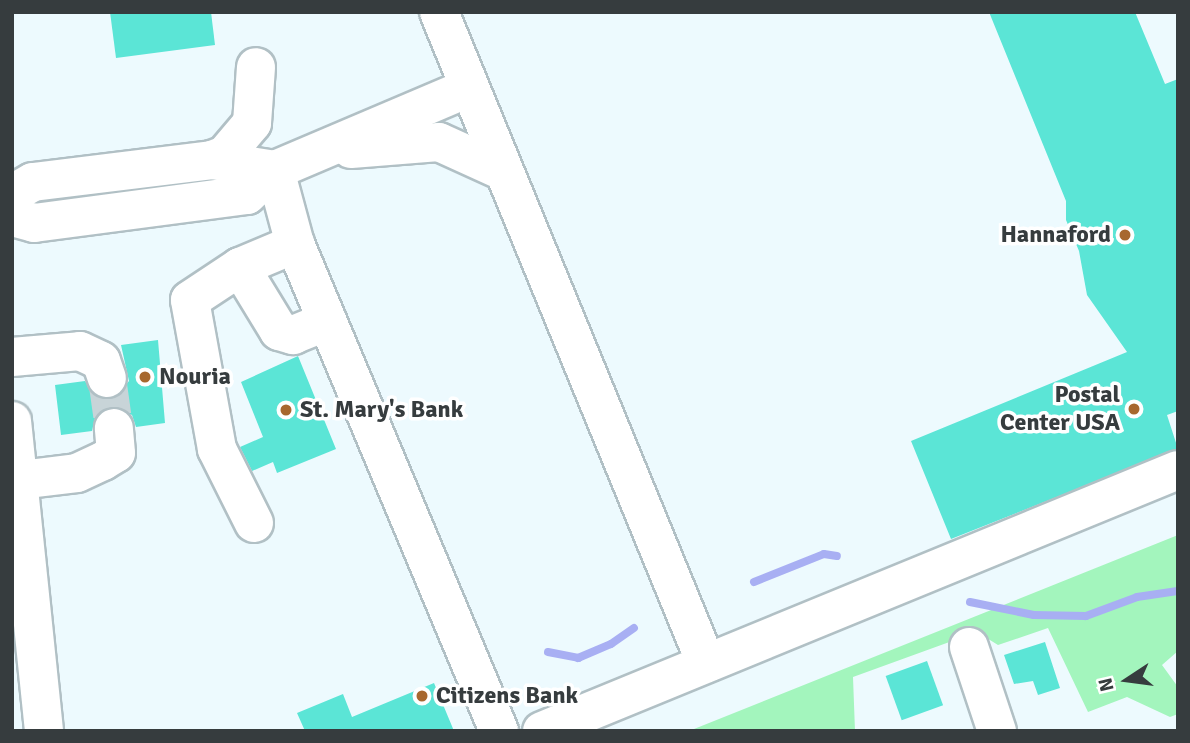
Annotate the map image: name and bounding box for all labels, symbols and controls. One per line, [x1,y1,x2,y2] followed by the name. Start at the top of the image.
[1000,221,1111,249] place label: Hannaford
[1117,227,1133,243] marker: Hannaford
[159,363,231,391] place label: Nouria
[137,369,153,385] marker: Nouria
[1000,381,1120,437] place label: Postal Center USA
[300,396,463,424] place label: St. Mary's Bank
[1126,401,1142,417] marker: Postal Center USA
[278,402,294,418] marker: St. Mary's Bank
[1092,645,1162,715] north arrow
[1093,676,1120,694] text: N
[436,682,578,710] place label: Citizens Bank
[414,688,430,704] marker: Citizens Bank

